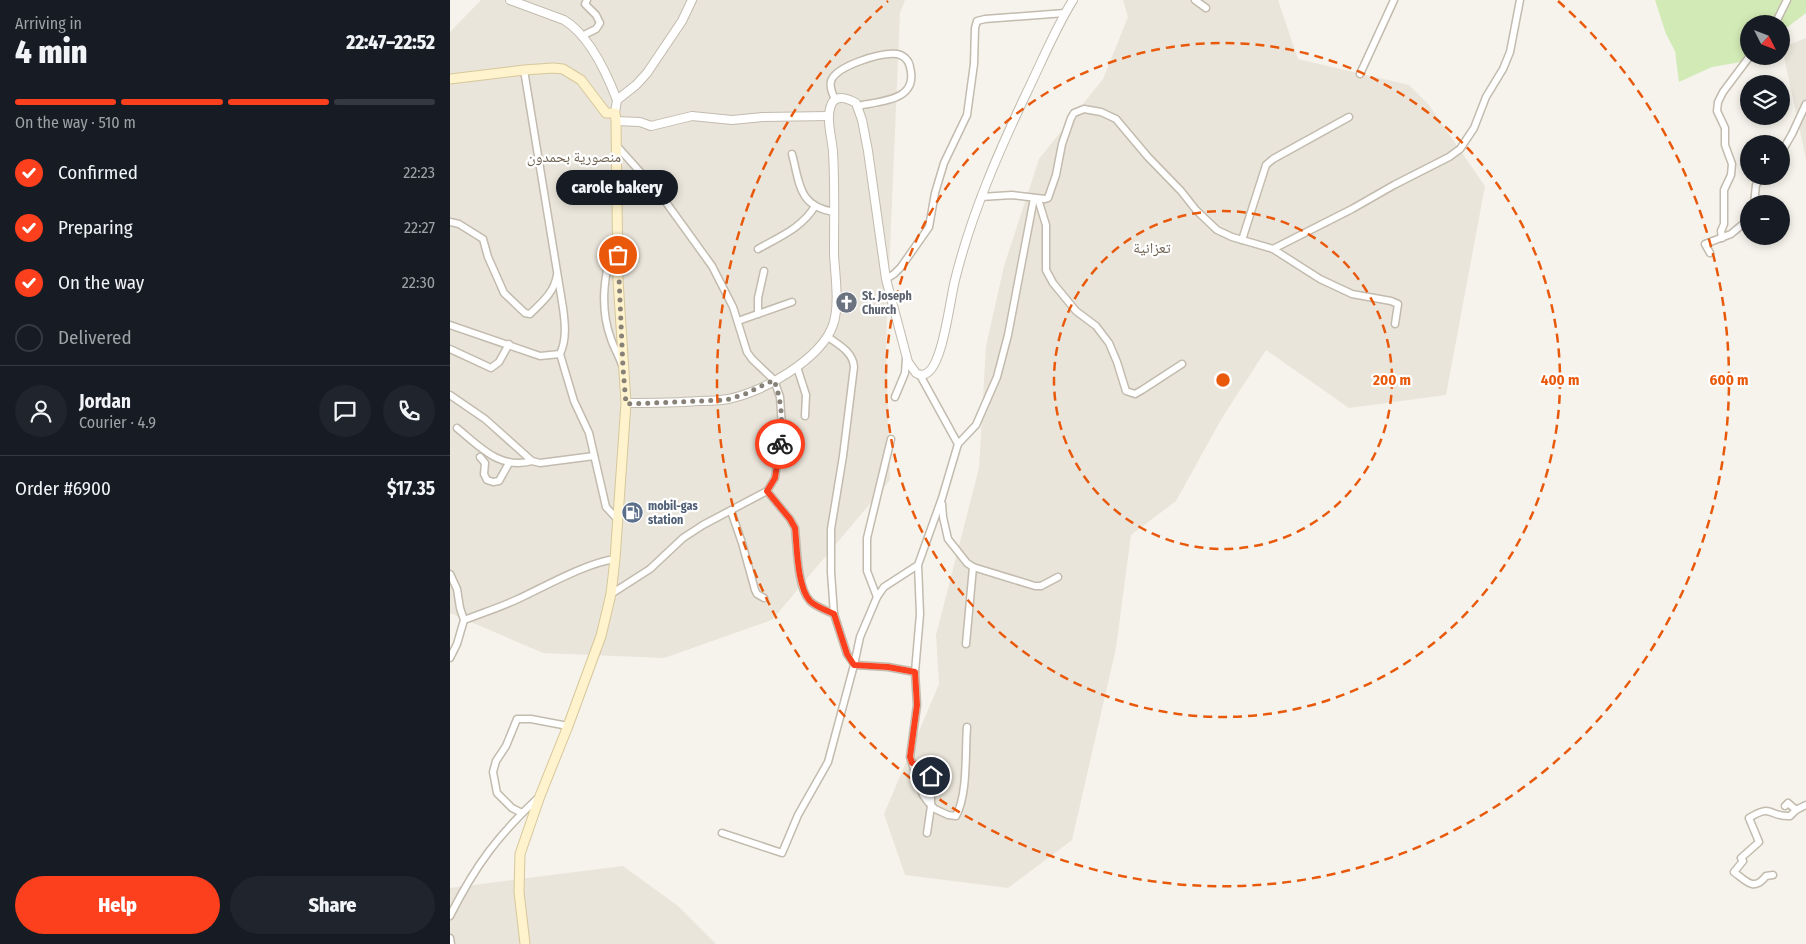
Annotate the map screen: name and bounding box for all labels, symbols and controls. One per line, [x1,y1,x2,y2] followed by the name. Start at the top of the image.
[15,14,82,33] text: Arriving in
[1740,15,1790,65] north arrow
[1740,15,1790,245] map controls
[346,31,435,54] text: 22:47–22:52
[15,33,88,71] text: 4 min
[1740,75,1790,125] button: layers
[15,113,136,132] text: On the way · 510 m
[1740,135,1790,185] button: +
[527,148,621,167] district label: منصورية بحمدون
[15,159,43,187] icon: check
[58,161,138,184] text: Confirmed
[403,163,435,182] text: 22:23
[557,170,679,205] callout: carole bakery
[571,178,663,197] text: carole bakery
[1740,195,1790,245] button: −
[15,214,43,242] icon: check
[58,216,133,239] text: Preparing
[404,218,435,237] text: 22:27
[597,234,639,276] pin
[1133,239,1171,257] district label: تعزانية
[604,241,632,269] icon: bag
[15,269,43,297] icon: check
[58,271,144,294] text: On the way
[402,273,435,292] text: 22:30
[862,289,912,317] place label: St. Joseph Church
[834,291,858,315] church icon: St. Joseph Church
[58,326,132,349] text: Delivered
[1214,371,1232,389] centre of rings
[1372,371,1411,389] text: 200 m
[1541,371,1579,389] text: 400 m
[1710,371,1748,389] text: 600 m
[15,385,67,437] button: person
[319,385,371,437] button: chat
[383,385,435,437] button: phone
[79,390,131,413] text: Jordan
[79,413,156,432] text: Courier · 4.9
[755,419,805,469] courier
[766,430,794,458] icon: bike
[15,477,111,500] text: Order #6900
[387,477,435,500] text: $17.35
[648,499,698,527] place label: mobil-gas station
[620,501,644,525] fuel station icon: mobil-gas station
[910,755,952,797] pin
[917,762,945,790] icon: home
[15,876,220,934] button: Help
[230,876,435,934] button: Share

